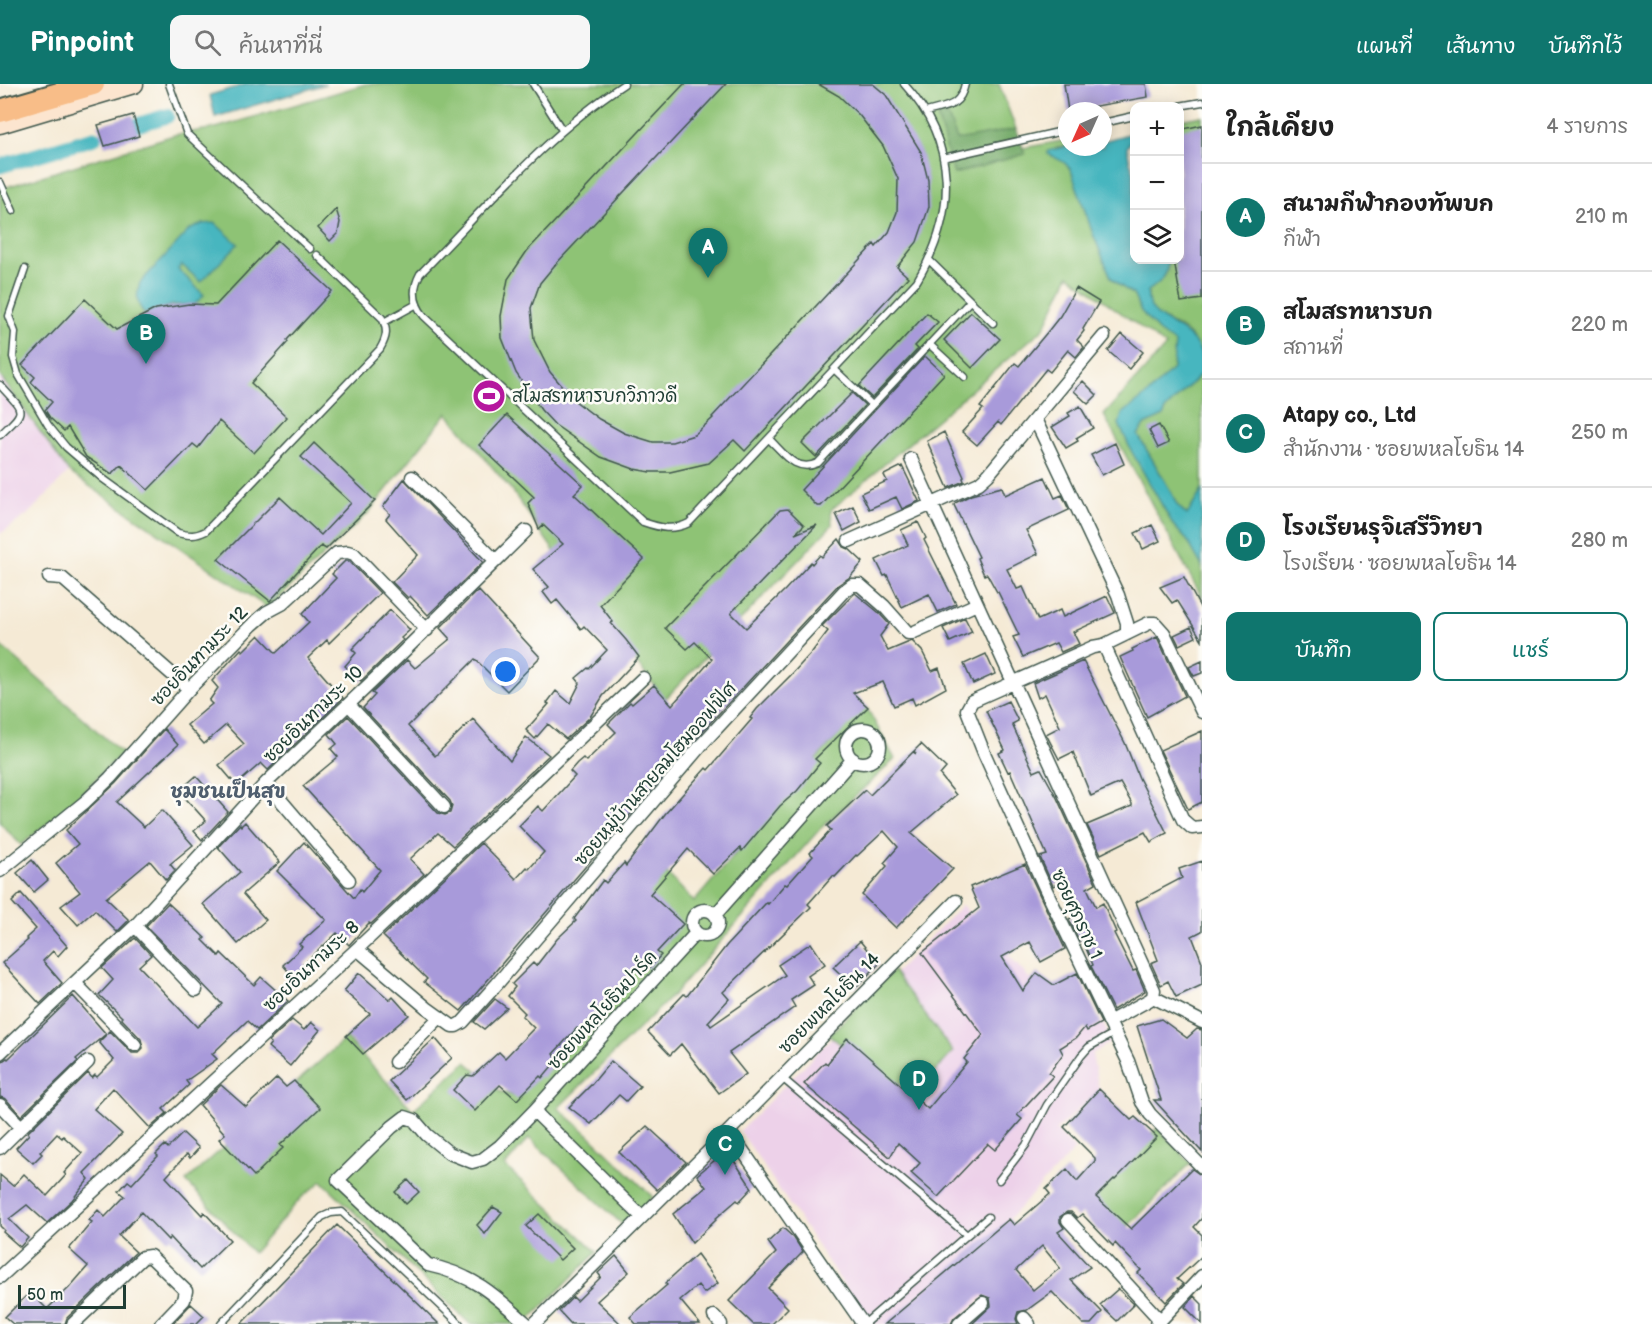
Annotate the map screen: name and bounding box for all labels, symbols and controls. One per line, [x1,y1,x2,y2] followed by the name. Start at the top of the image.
[170,15,590,69] search box
[30,26,134,59] text: Pinpoint
[191,26,224,59] icon: search
[239,33,323,60] text: ค้นหาที่นี่
[1356,34,1413,59] text: แผนที่
[1446,34,1515,59] text: เส้นทาง
[1548,34,1622,59] text: บันทึกไว้
[1058,102,1112,156] north arrow
[1130,102,1184,264] map controls
[1130,102,1184,156] button: +
[1226,113,1334,144] text: ใกล้เคียง
[1546,115,1628,139] text: 4 รายการ
[1130,156,1184,210] button: −
[1283,191,1494,218] text: สนามกีฬากองทัพบก
[1239,205,1252,229] text: A
[1575,205,1628,229] text: 210 m
[1130,210,1184,264] button: layers
[688,228,728,278] pin: A
[1283,228,1321,252] text: กีฬา
[1283,299,1433,326] text: สโมสรทหารบก
[1238,313,1253,337] text: B
[1571,313,1628,337] text: 220 m
[126,314,166,364] pin: B
[1283,336,1343,360] text: สถานที่
[471,378,507,414] sports icon: สโมสรทหารบกวิภาวดี
[512,383,677,407] place label: สโมสรทหารบกวิภาวดี
[1283,402,1416,429] text: Atapy co., Ltd
[1238,421,1253,445] text: C
[1571,421,1628,445] text: 250 m
[1283,438,1524,462] text: สำนักงาน · ซอยพหลโยธิน 14
[1283,515,1482,542] text: โรงเรียนรุจิเสรีวิทยา
[1239,529,1252,553] text: D
[1571,529,1628,553] text: 280 m
[1283,552,1517,576] text: โรงเรียน · ซอยพหลโยธิน 14
[146,601,252,710] street label: ซอยอินทามระ 12
[1226,612,1421,681] button: บันทึก
[1433,612,1628,681] button: แชร์
[491,657,520,686] your location
[259,661,367,767] street label: ซอยอินทามระ 10
[568,675,744,872] street label: ซอยหมู่บ้านสายลมโฮมออฟฟิศ
[170,778,286,806] district label: ชุมชนเป็นสุข
[1044,866,1106,964] street label: ซอยศุภราช 1
[259,916,363,1016] street label: ซอยอินทามระ 8
[541,944,661,1074] street label: ซอยพหลโยธินปาร์ค
[772,946,884,1058] street label: ซอยพหลโยธิน 14
[900,1060,938,1110] pin: D
[706,1126,744,1175] pin: C
[18,1282,126,1310] scale bar
[27,1286,63,1305] text: 50 m

